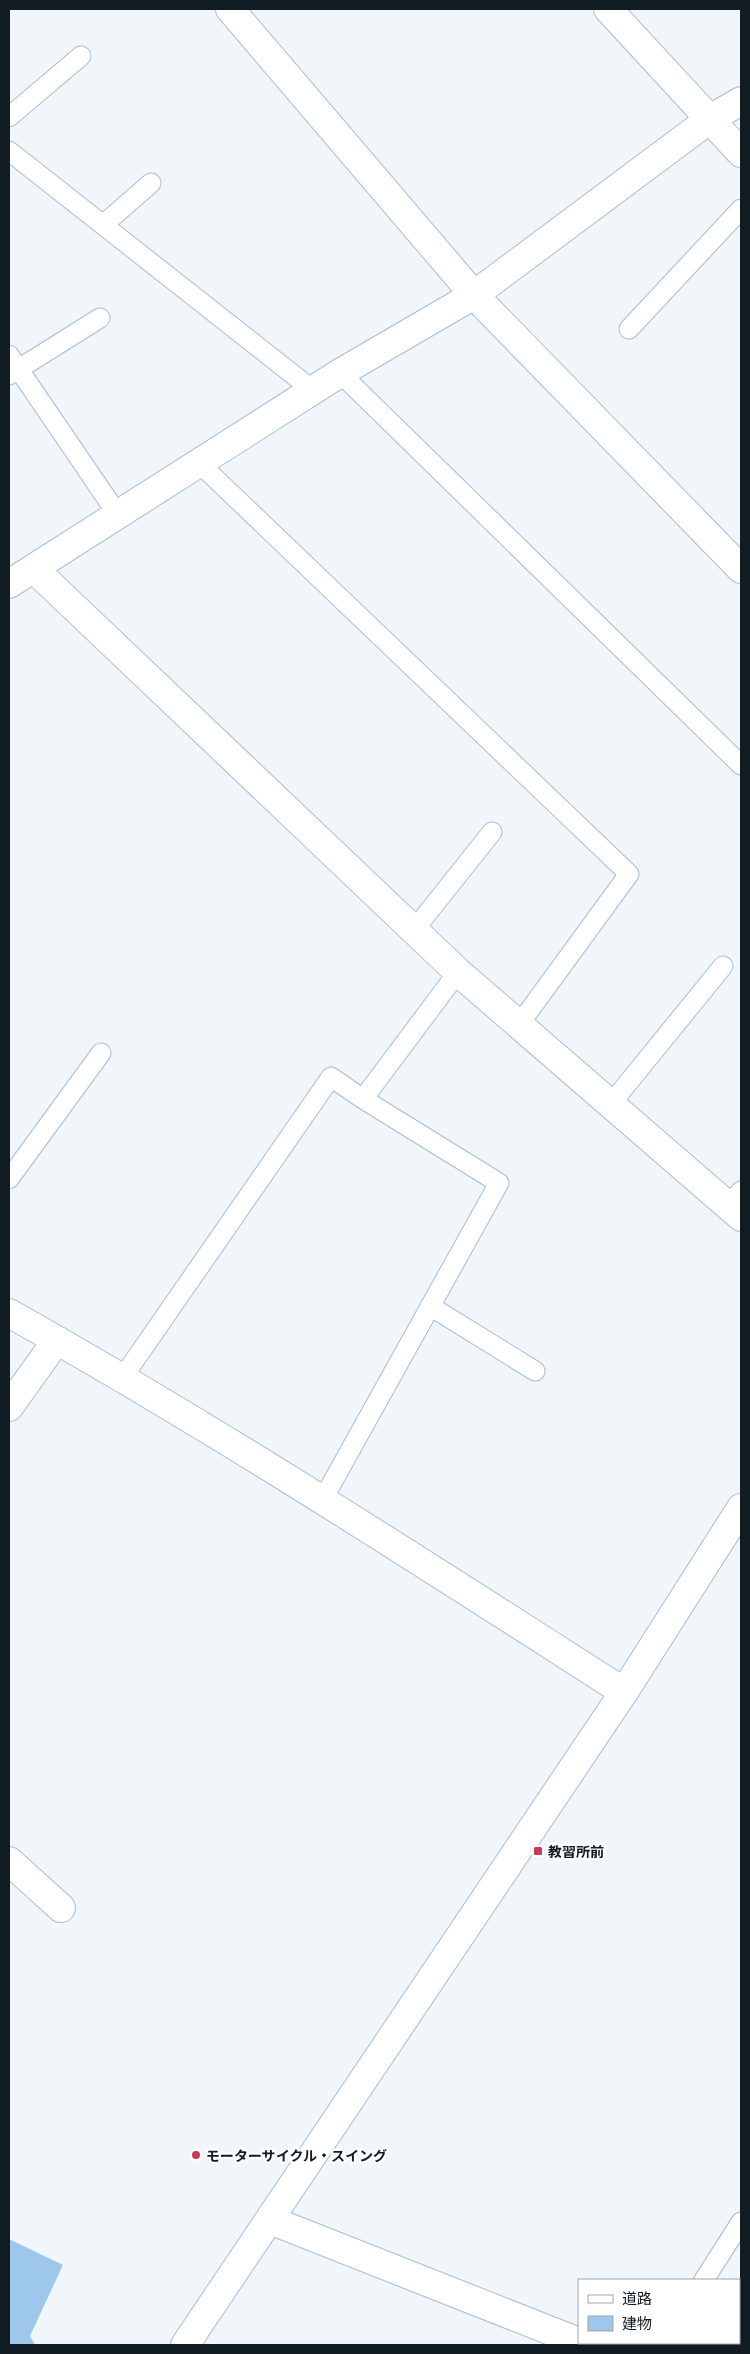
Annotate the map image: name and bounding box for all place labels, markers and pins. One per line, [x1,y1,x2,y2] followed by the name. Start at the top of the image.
[548,1842,604,1861] place label: 教習所前
[532,1845,544,1857] marker: 教習所前
[206,2146,387,2165] place label: モーターサイクル・スイング
[190,2149,202,2161] marker: モーターサイクル・スイング

